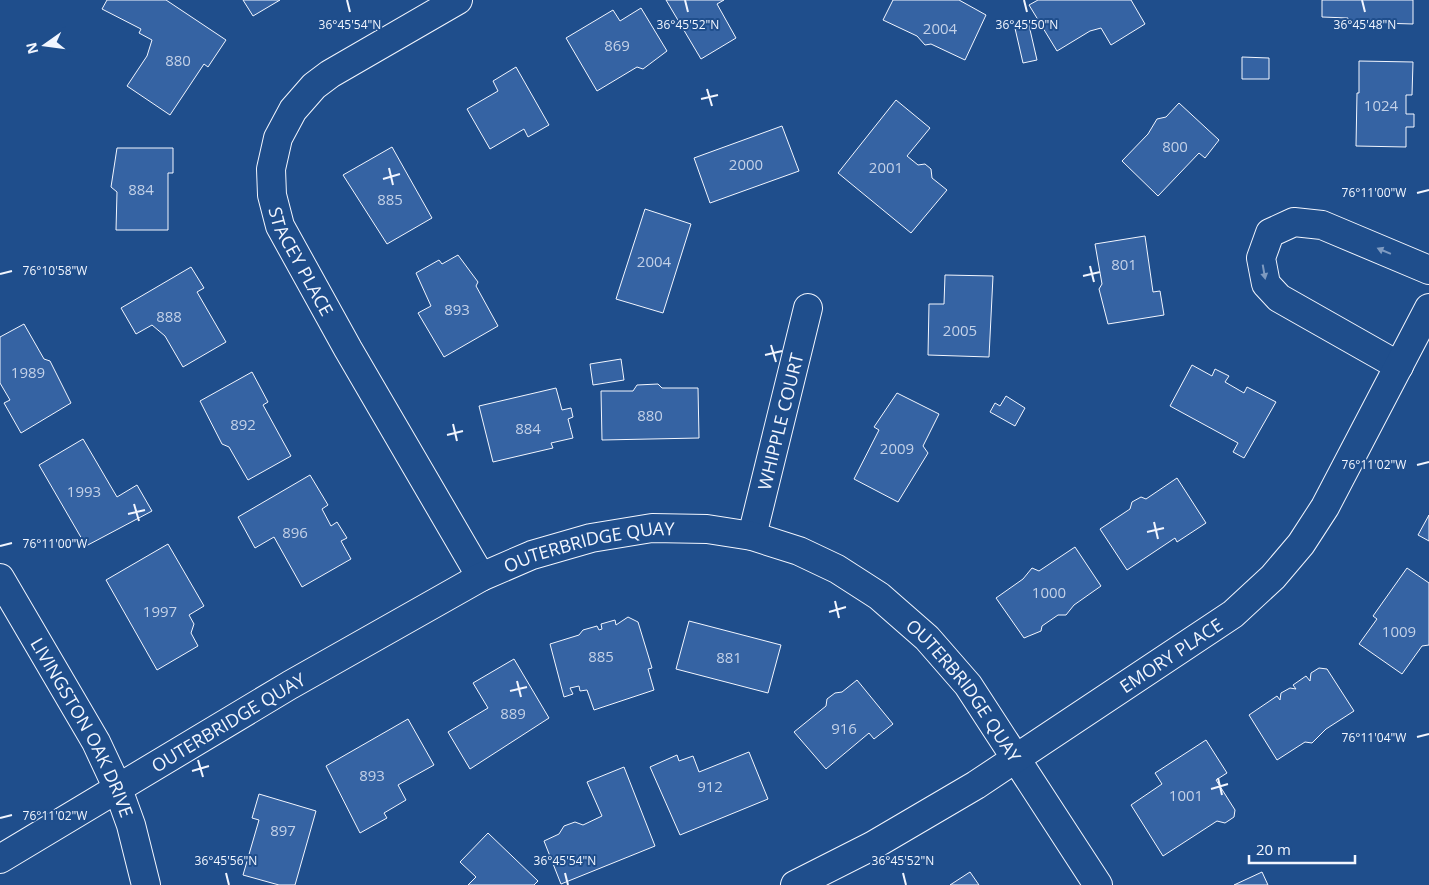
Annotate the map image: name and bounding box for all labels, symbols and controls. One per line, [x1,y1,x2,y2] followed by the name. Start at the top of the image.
[319,16,381,33] text: 36°45'54"N
[657,16,719,33] text: 36°45'52"N
[996,16,1058,33] text: 36°45'50"N
[1334,16,1396,33] text: 36°45'48"N
[923,18,958,38] house number: 2004
[20,20,70,70] north arrow
[604,35,630,55] house number: 869
[21,40,42,56] text: N
[165,50,191,70] house number: 880
[1364,95,1399,115] house number: 1024
[1162,136,1188,156] house number: 800
[729,154,763,174] house number: 2000
[869,157,903,177] house number: 2001
[128,179,154,199] house number: 884
[1342,184,1406,201] text: 76°11'00"W
[377,189,403,209] house number: 885
[264,204,339,320] street label: STACEY PLACE
[1377,247,1391,255] one-way arrow
[637,251,672,271] house number: 2004
[1111,254,1137,274] house number: 801
[23,262,87,279] text: 76°10'58"W
[1260,265,1268,281] one-way arrow
[444,299,470,319] house number: 893
[156,306,182,326] house number: 888
[943,320,977,340] house number: 2005
[752,350,809,492] street label: WHIPPLE COURT
[11,362,45,382] house number: 1989
[637,405,663,425] house number: 880
[230,414,256,434] house number: 892
[515,418,541,438] house number: 884
[880,438,914,458] house number: 2009
[1342,456,1406,473] text: 76°11'02"W
[67,481,101,501] house number: 1993
[500,516,675,578] street label: OUTERBRIDGE QUAY
[282,522,308,542] house number: 896
[23,535,87,552] text: 76°11'00"W
[1032,582,1066,602] house number: 1000
[143,601,177,621] house number: 1997
[1115,612,1227,698] street label: EMORY PLACE
[901,613,1027,767] street label: OUTERBRIDGE QUAY
[1382,621,1416,641] house number: 1009
[26,633,139,820] street label: LIVINGSTON OAK DRIVE
[588,646,614,666] house number: 885
[716,647,742,667] house number: 881
[147,666,310,778] street label: OUTERBRIDGE QUAY
[500,703,526,723] house number: 889
[831,718,857,738] house number: 916
[1342,729,1406,746] text: 76°11'04"W
[359,765,385,785] house number: 893
[697,776,723,796] house number: 912
[1169,785,1203,805] house number: 1001
[23,807,87,824] text: 76°11'02"W
[270,820,296,840] house number: 897
[1249,832,1355,864] scale bar
[1256,839,1291,859] text: 20 m
[195,852,257,869] text: 36°45'56"N
[534,852,596,869] text: 36°45'54"N
[872,852,934,869] text: 36°45'52"N

